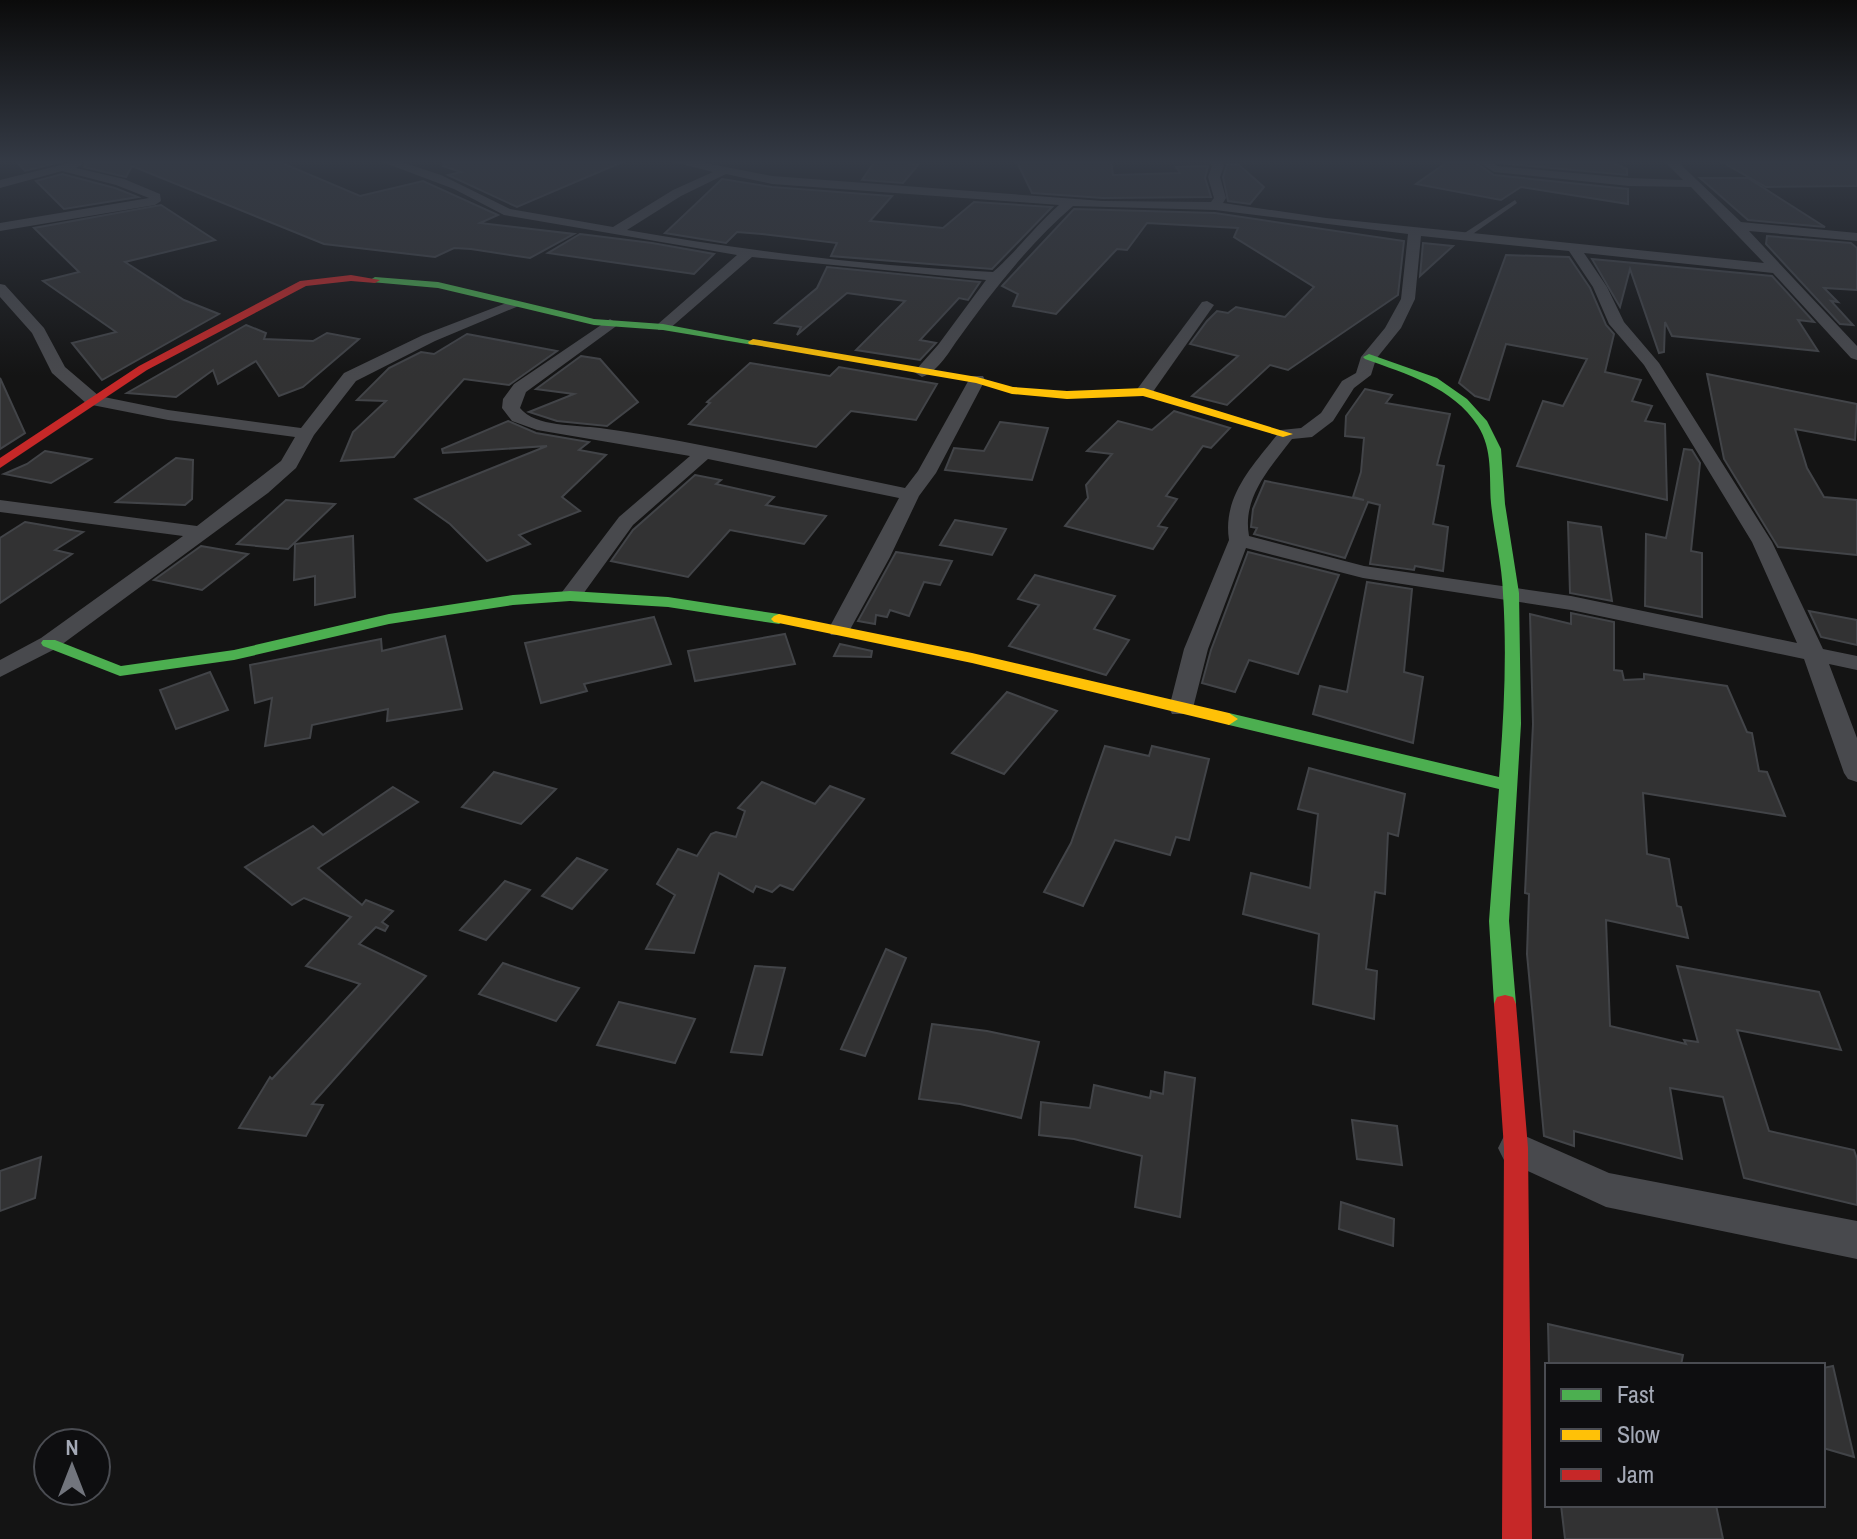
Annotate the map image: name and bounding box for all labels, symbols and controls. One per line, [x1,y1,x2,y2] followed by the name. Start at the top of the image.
[1545,1363,1825,1507] legend
[1617,1378,1655,1410] text: Fast
[1617,1418,1660,1450] text: Slow
[32,1427,112,1507] north arrow
[65,1432,79,1462] text: N
[1617,1458,1654,1490] text: Jam

